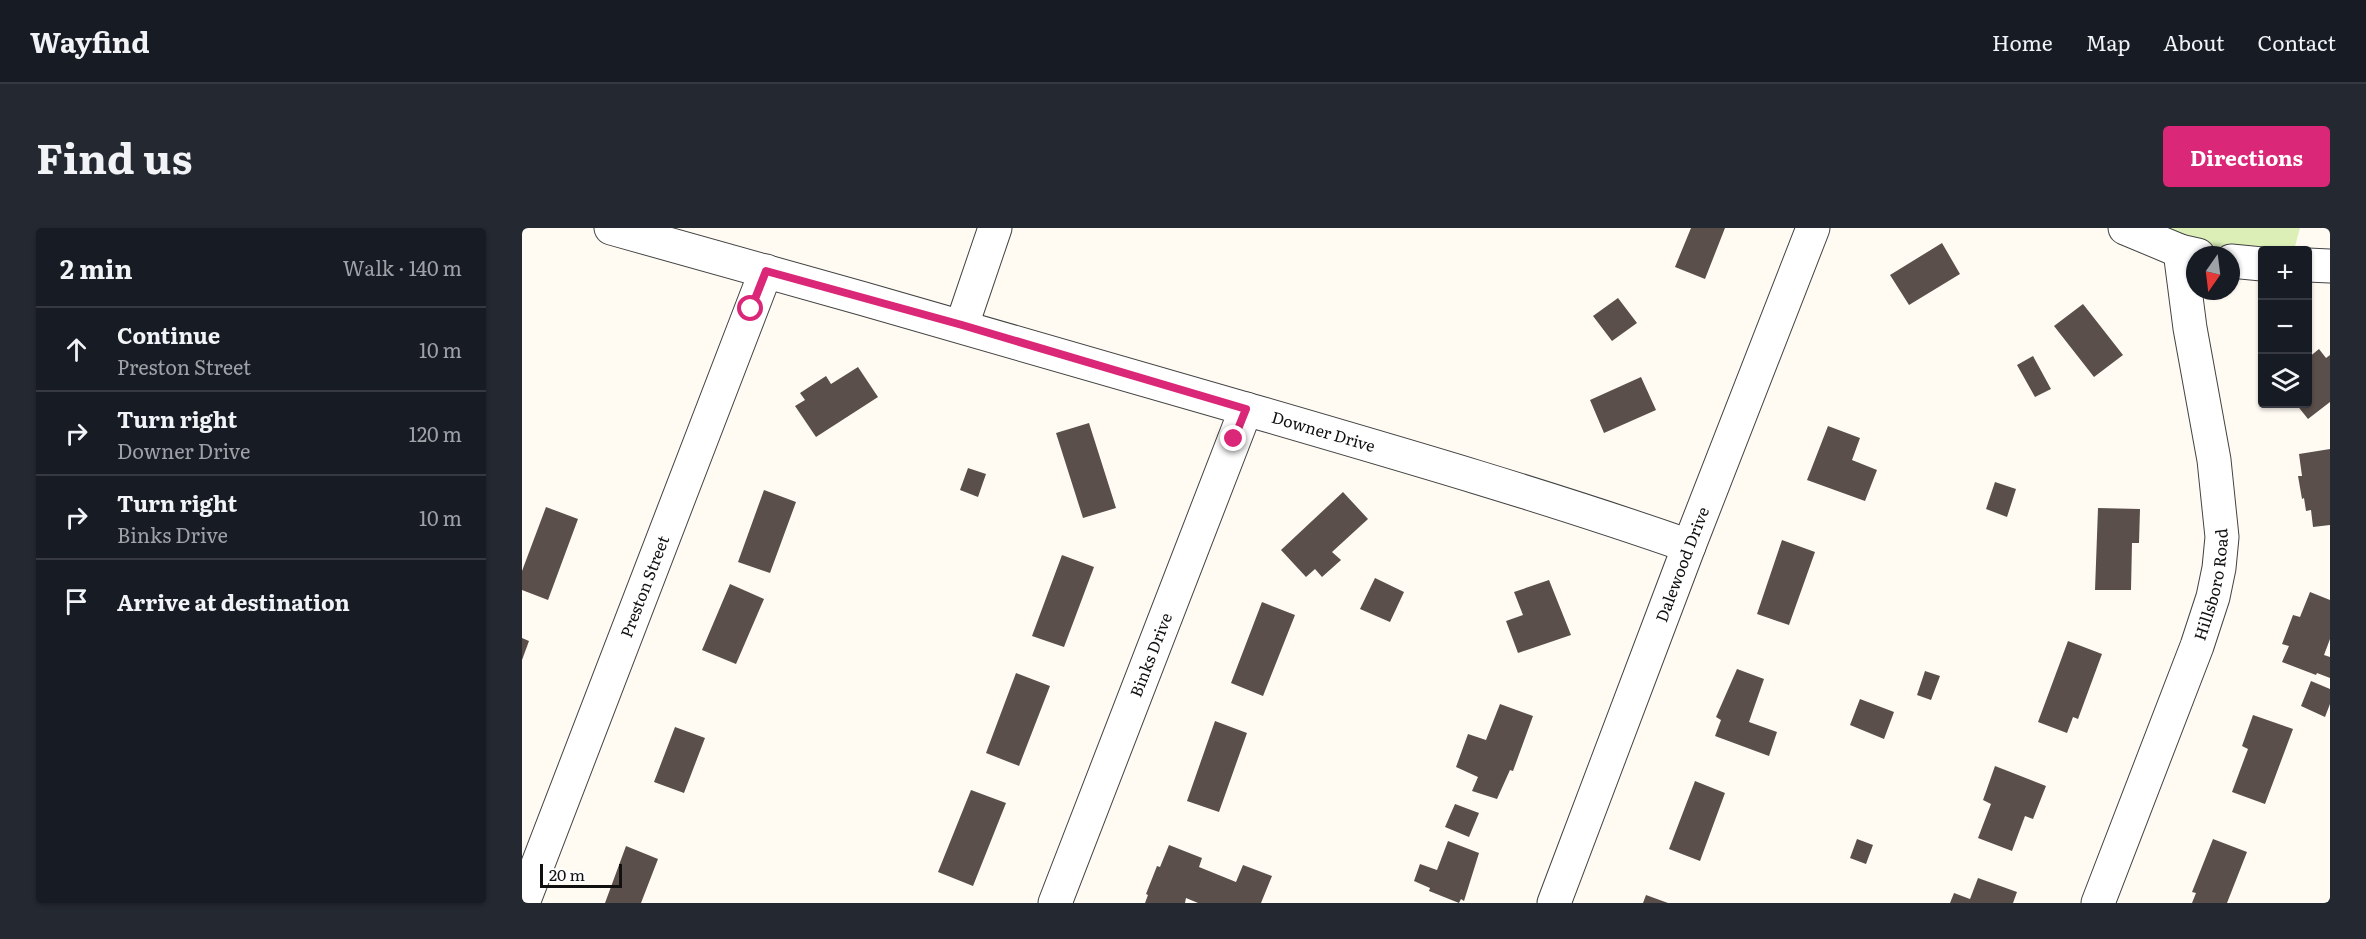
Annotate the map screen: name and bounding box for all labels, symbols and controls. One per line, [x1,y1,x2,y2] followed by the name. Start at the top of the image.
[30,20,150,62] text: Wayfind
[1992,26,2053,57] text: Home
[2086,26,2130,57] text: Map
[2163,26,2225,57] text: About
[2258,26,2336,57] text: Contact
[36,125,193,187] text: Find us
[2163,126,2330,187] button: Directions
[2186,246,2240,300] north arrow
[2258,246,2312,408] map controls
[2258,246,2312,300] button: +
[60,248,133,287] text: 2 min
[343,252,462,282] text: Walk · 140 m
[737,295,763,321] route start
[2258,300,2312,354] button: −
[117,318,220,351] text: Continue
[60,333,93,366] icon: ahead
[419,334,462,364] text: 10 m
[117,351,251,381] text: Preston Street
[2258,354,2312,408] button: layers
[117,402,237,435] text: Turn right
[1269,404,1378,457] street label: Downer Drive
[60,417,93,450] icon: right
[409,418,462,448] text: 120 m
[1220,425,1246,451] route end
[117,435,250,465] text: Downer Drive
[117,486,237,519] text: Turn right
[60,501,93,534] icon: right
[419,502,462,532] text: 10 m
[1648,503,1714,625] street label: Dalewood Drive
[117,519,228,549] text: Binks Drive
[2187,527,2233,643] street label: Hillsboro Road
[613,531,674,641] street label: Preston Street
[60,585,93,618] icon: arrive
[117,585,350,618] text: Arrive at destination
[1123,609,1177,700] street label: Binks Drive
[540,861,622,888] scale bar
[549,862,585,886] text: 20 m

